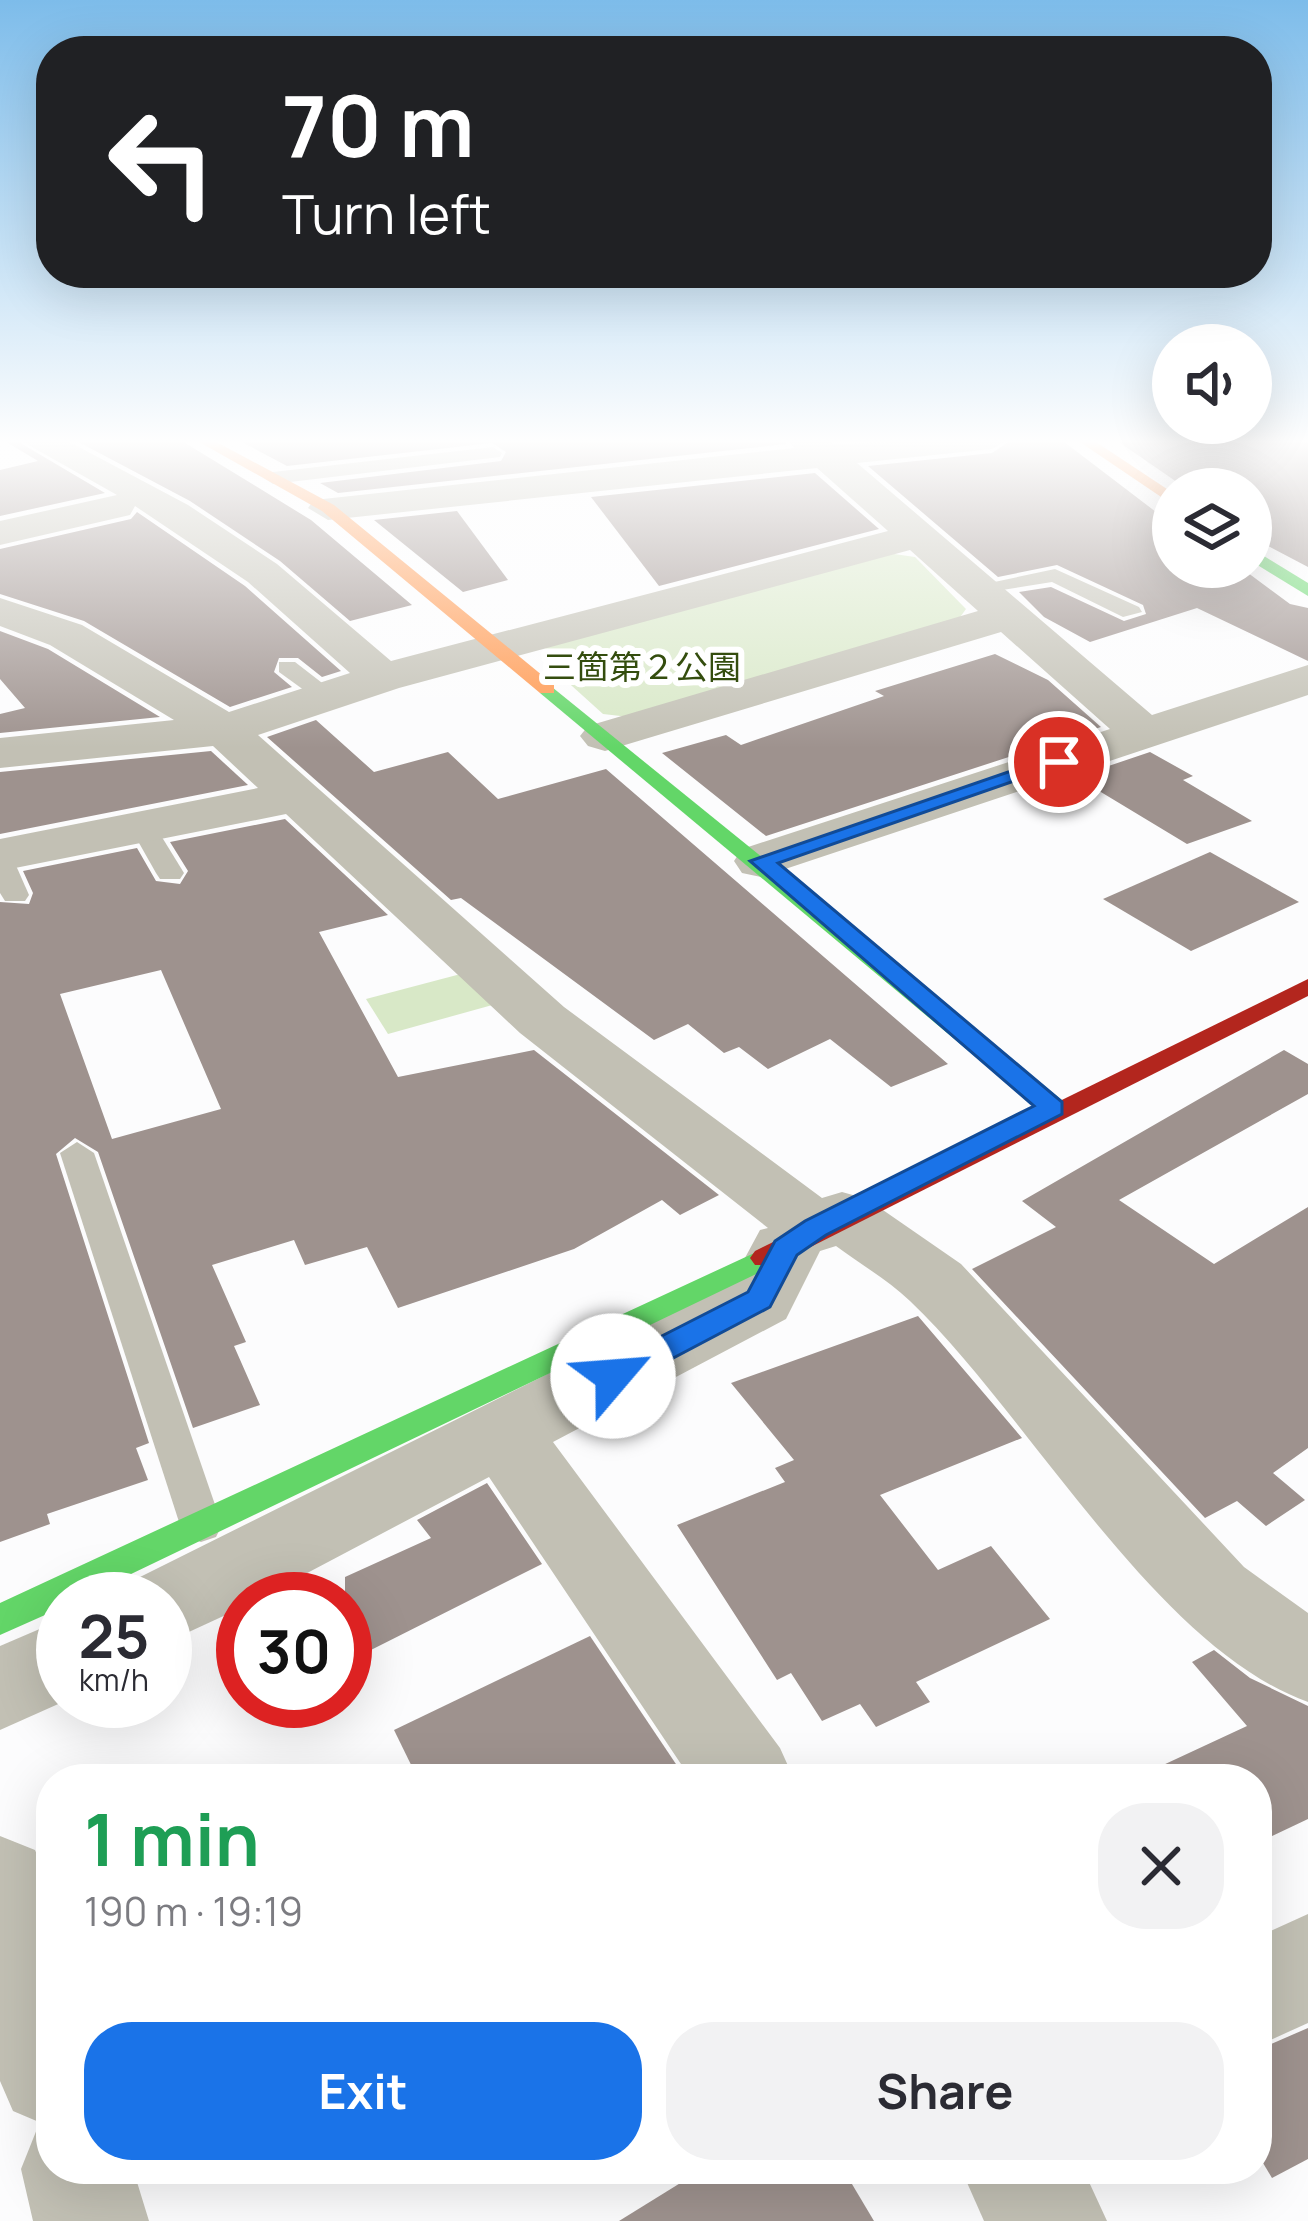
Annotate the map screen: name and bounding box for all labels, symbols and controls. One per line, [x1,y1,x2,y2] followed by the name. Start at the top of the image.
[282,67,474,182] text: 70 m
[84,84,240,240] icon: left
[282,176,491,250] text: Turn left
[1152,324,1272,588] map controls
[1152,324,1272,444] button: sound
[1152,468,1272,588] button: layers
[543,644,741,689] park label: 三箇第２公園
[1008,711,1110,813] pin
[1026,729,1092,795] icon: arrive
[550,1313,676,1439] position arrow
[216,1572,372,1728] speed limit sign: 30
[79,1594,149,1676] text: 25
[79,1659,149,1700] text: km/h
[84,1789,260,1888] text: 1 min
[1098,1803,1224,1929] button: close
[84,1884,303,1938] text: 190 m · 19:19
[84,2022,642,2160] button: Exit
[666,2022,1224,2160] button: Share

